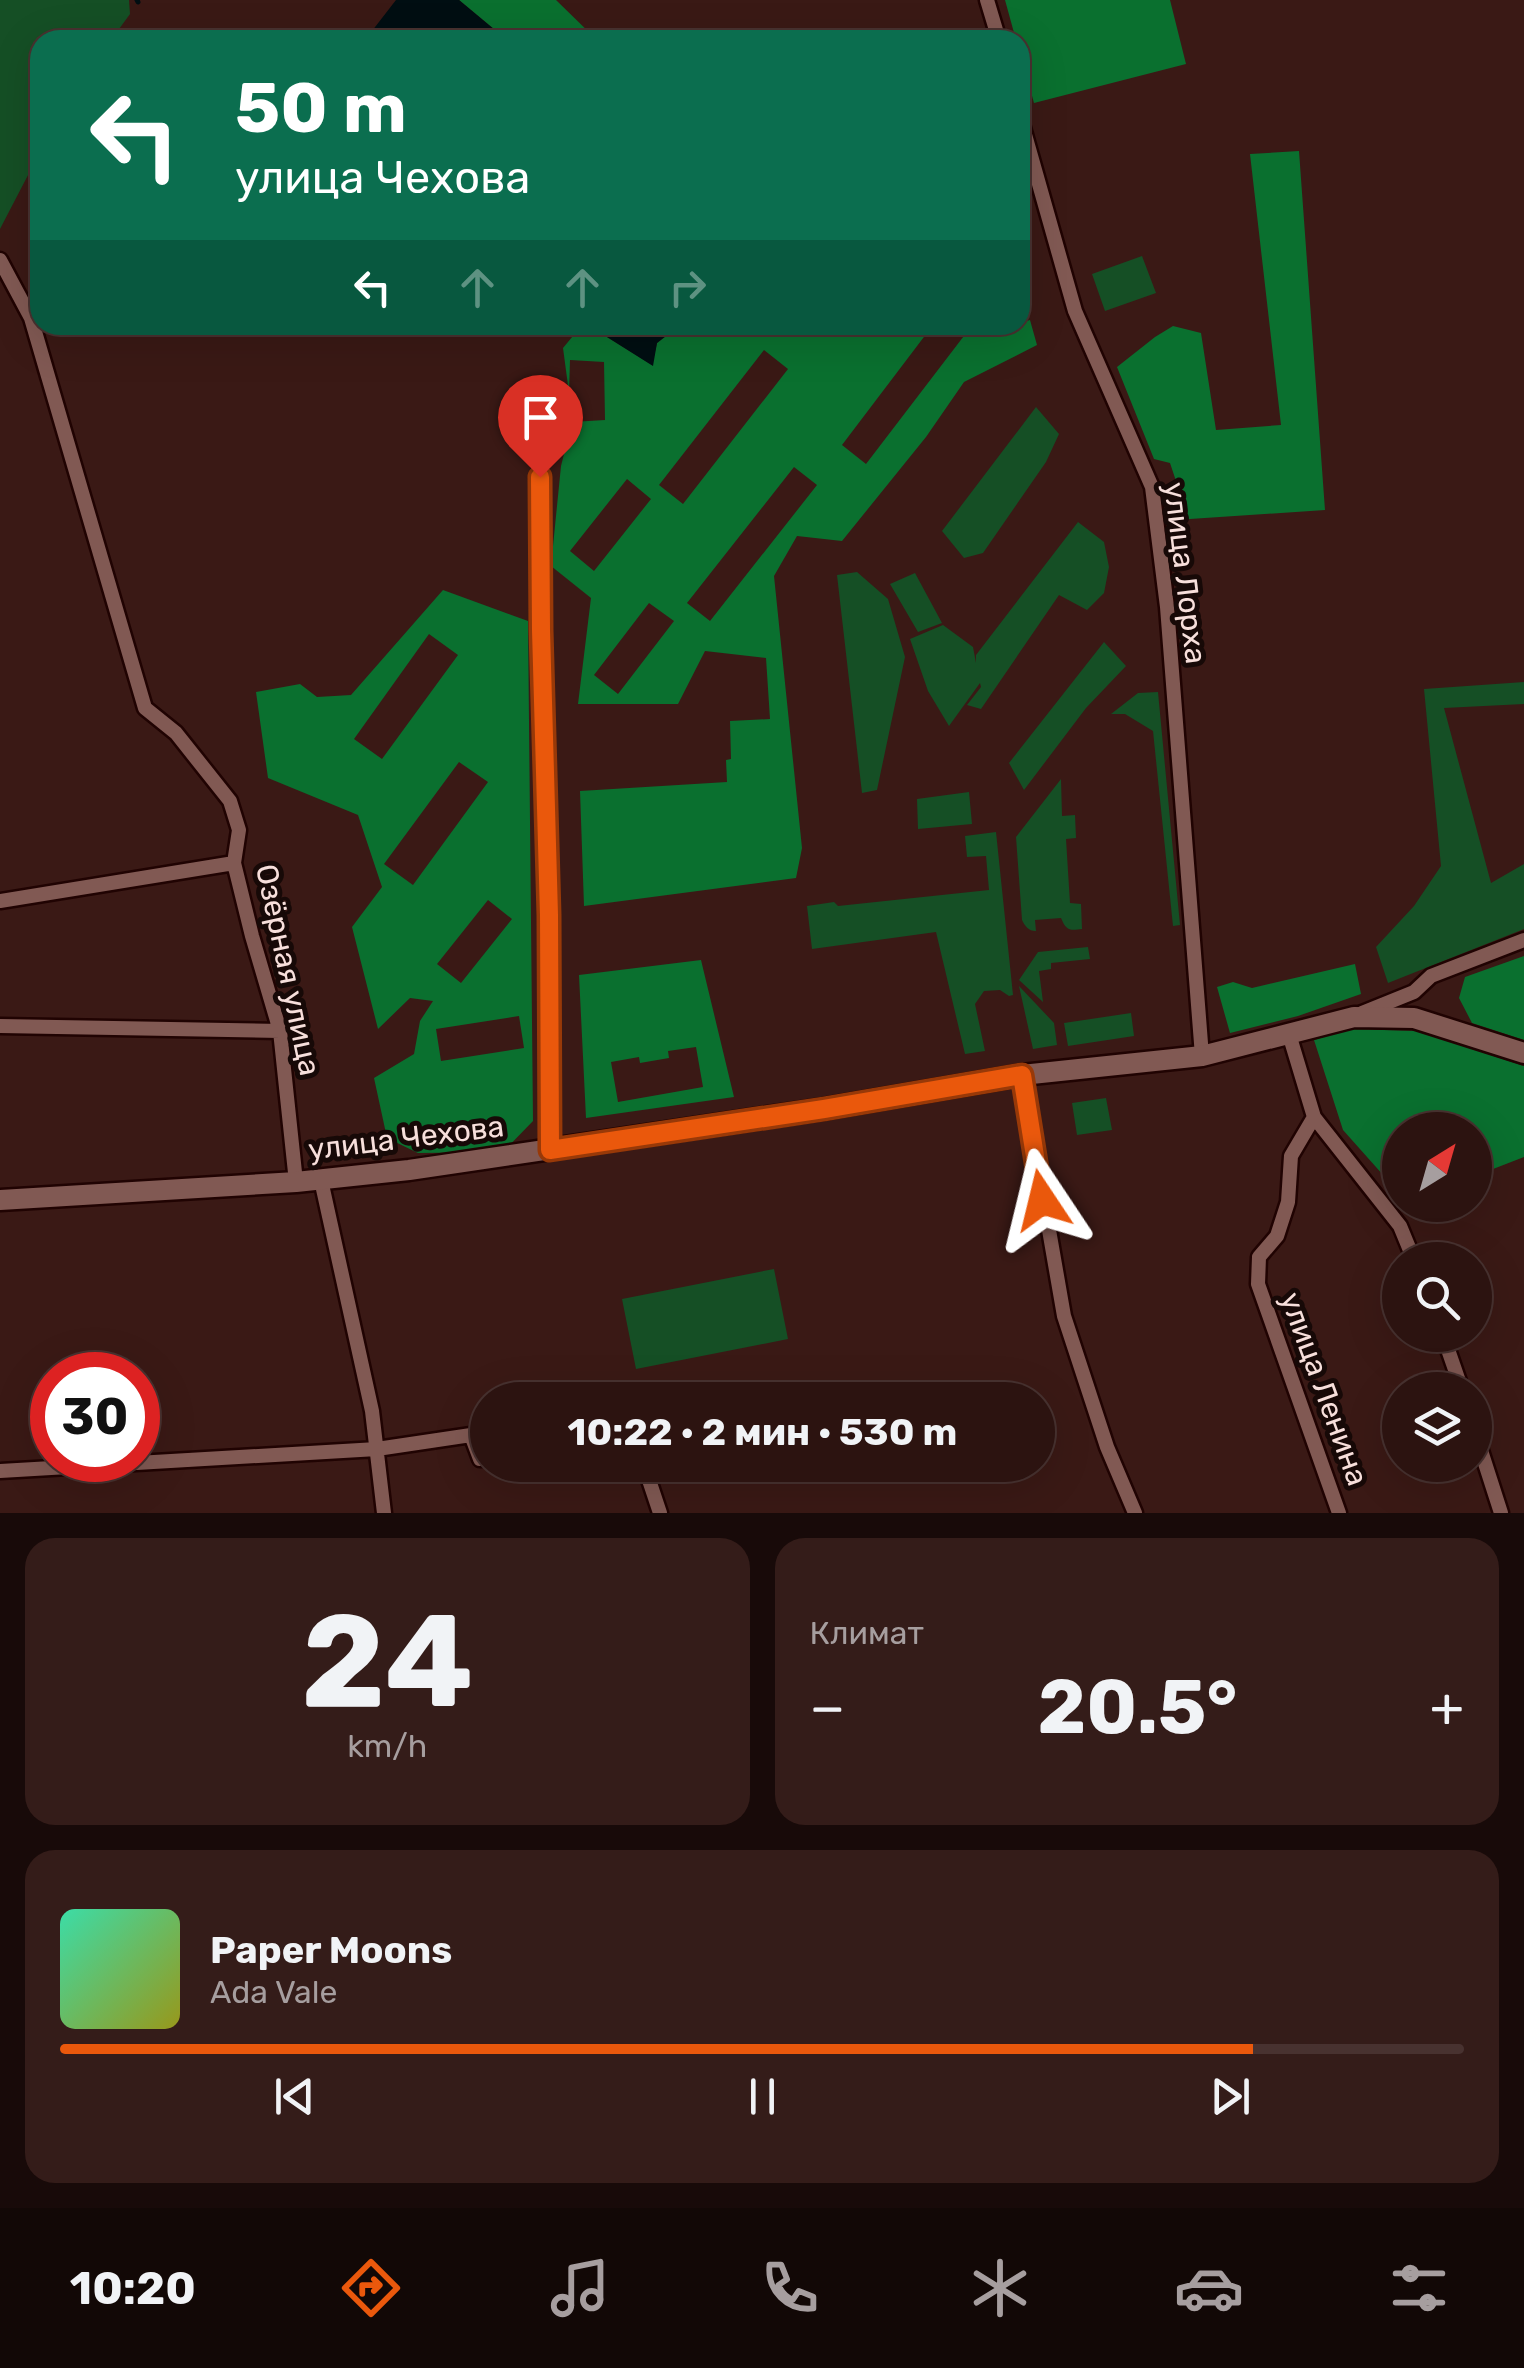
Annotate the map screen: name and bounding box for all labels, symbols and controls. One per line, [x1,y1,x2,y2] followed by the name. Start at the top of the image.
[235,67,407,150] text: 50 m
[70,70,200,200] icon: left
[235,151,530,204] text: улица Чехова
[345,260,400,315] icon: left
[450,260,505,315] icon: ahead
[555,260,610,315] icon: ahead
[660,260,715,315] icon: right
[498,375,583,478] pin
[513,390,568,445] icon: arrive
[1156,480,1214,666] street label: улица Лорха
[248,861,328,1079] street label: Озёрная улица
[306,1108,506,1168] street label: улица Чехова
[1382,1112,1492,1222] north arrow
[1382,1112,1492,1482] map controls
[990,1148,1094,1252] position arrow
[1382,1242,1492,1352] button: search
[1272,1287,1376,1491] street label: улица Ленина
[30,1352,160,1482] speed limit sign: 30
[1382,1372,1492,1482] button: layers
[568,1409,957,1455] text: 10:22 · 2 мин · 530 m
[301,1584,474,1739] text: 24
[810,1614,924,1652] text: Климат
[1038,1663,1237,1752] text: 20.5°
[810,1675,845,1740] text: −
[1430,1675,1464,1740] text: +
[347,1727,427,1765] text: km/h
[210,1927,452,1973] text: Paper Moons
[210,1973,337,2011] text: Ada Vale
[267,2069,322,2124] icon: previous
[735,2069,790,2124] icon: pause
[1203,2069,1258,2124] icon: next
[336,2253,406,2323] icon: directions
[545,2253,615,2323] icon: music
[755,2253,825,2323] icon: phone
[965,2253,1035,2323] icon: climate
[1174,2253,1244,2323] icon: car
[1384,2253,1454,2323] icon: filters
[70,2262,196,2315] text: 10:20

